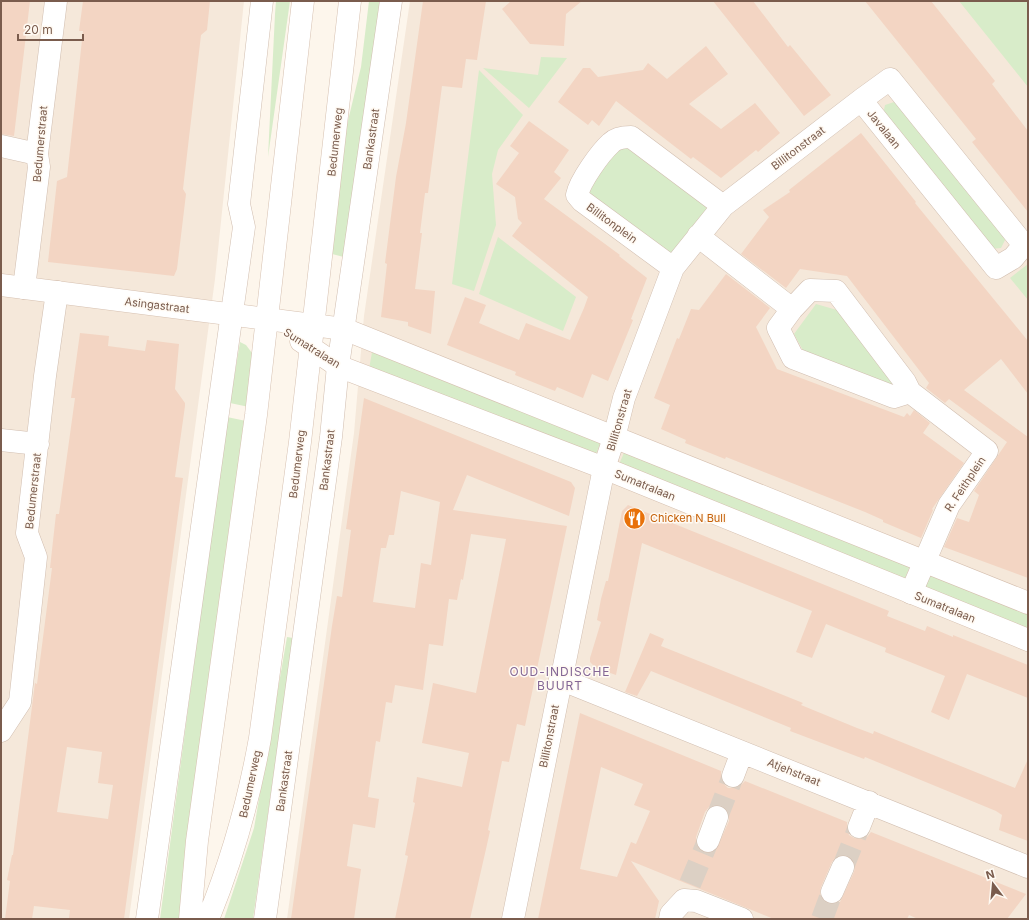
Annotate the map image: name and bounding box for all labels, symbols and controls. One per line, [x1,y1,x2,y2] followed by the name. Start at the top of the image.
[18,16,83,42] scale bar
[24,22,53,37] text: 20 m
[30,105,50,183] street label: Bedumerstraat
[324,107,346,177] street label: Bedumerweg
[360,107,382,170] street label: Bankastraat
[864,107,904,151] street label: Javalaan
[768,123,828,173] street label: Billitonstraat
[584,200,640,246] street label: Billitonplein
[124,294,190,316] street label: Asingastraat
[281,325,343,371] street label: Sumatralaan
[603,387,635,453] street label: Billitonstraat
[316,428,338,491] street label: Bankastraat
[286,429,308,499] street label: Bedumerweg
[22,452,44,530] street label: Bedumerstraat
[941,454,989,514] street label: R. Feithplein
[612,466,678,504] street label: Sumatralaan
[622,505,648,531] restaurant icon: Chicken N Bull
[650,511,726,525] place label: Chicken N Bull
[912,588,978,626] street label: Sumatralaan
[509,664,611,693] district label: OUD-INDISCHE BUURT
[536,703,562,769] street label: Billitonstraat
[236,749,264,819] street label: Bedumerweg
[273,749,295,812] street label: Bankastraat
[765,755,823,789] street label: Atjehstraat
[973,864,1013,904] north arrow
[984,867,996,882] text: N

